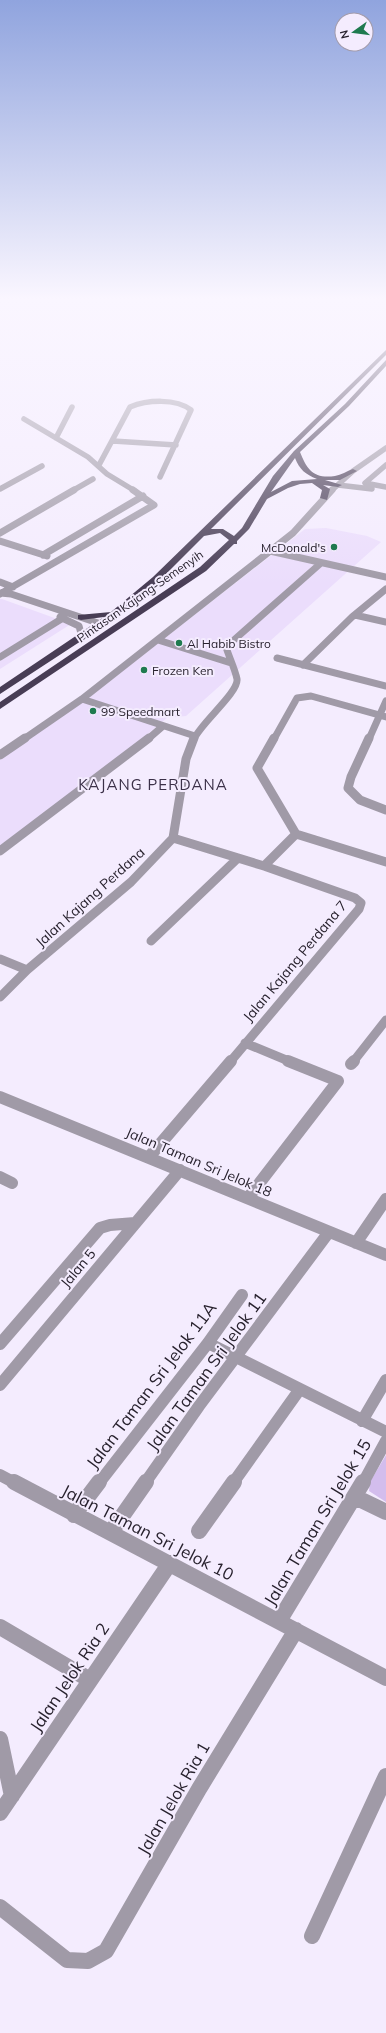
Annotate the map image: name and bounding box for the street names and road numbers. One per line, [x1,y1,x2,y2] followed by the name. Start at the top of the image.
[74,547,206,645] street label: Pintasan Kajang-Semenyih
[32,843,148,951] street label: Jalan Kajang Perdana
[239,897,351,1025] street label: Jalan Kajang Perdana 7
[123,1123,275,1201] street label: Jalan Taman Sri Jelok 18
[57,1245,99,1291] street label: Jalan 5
[141,1288,271,1455] street label: Jalan Taman Sri Jelok 11
[82,1297,222,1473] street label: Jalan Taman Sri Jelok 11A
[259,1435,376,1610] street label: Jalan Taman Sri Jelok 15
[58,1479,238,1586] street label: Jalan Taman Sri Jelok 10
[25,1619,114,1736] street label: Jalan Jelok Ria 2
[132,1738,215,1859] street label: Jalan Jelok Ria 1

